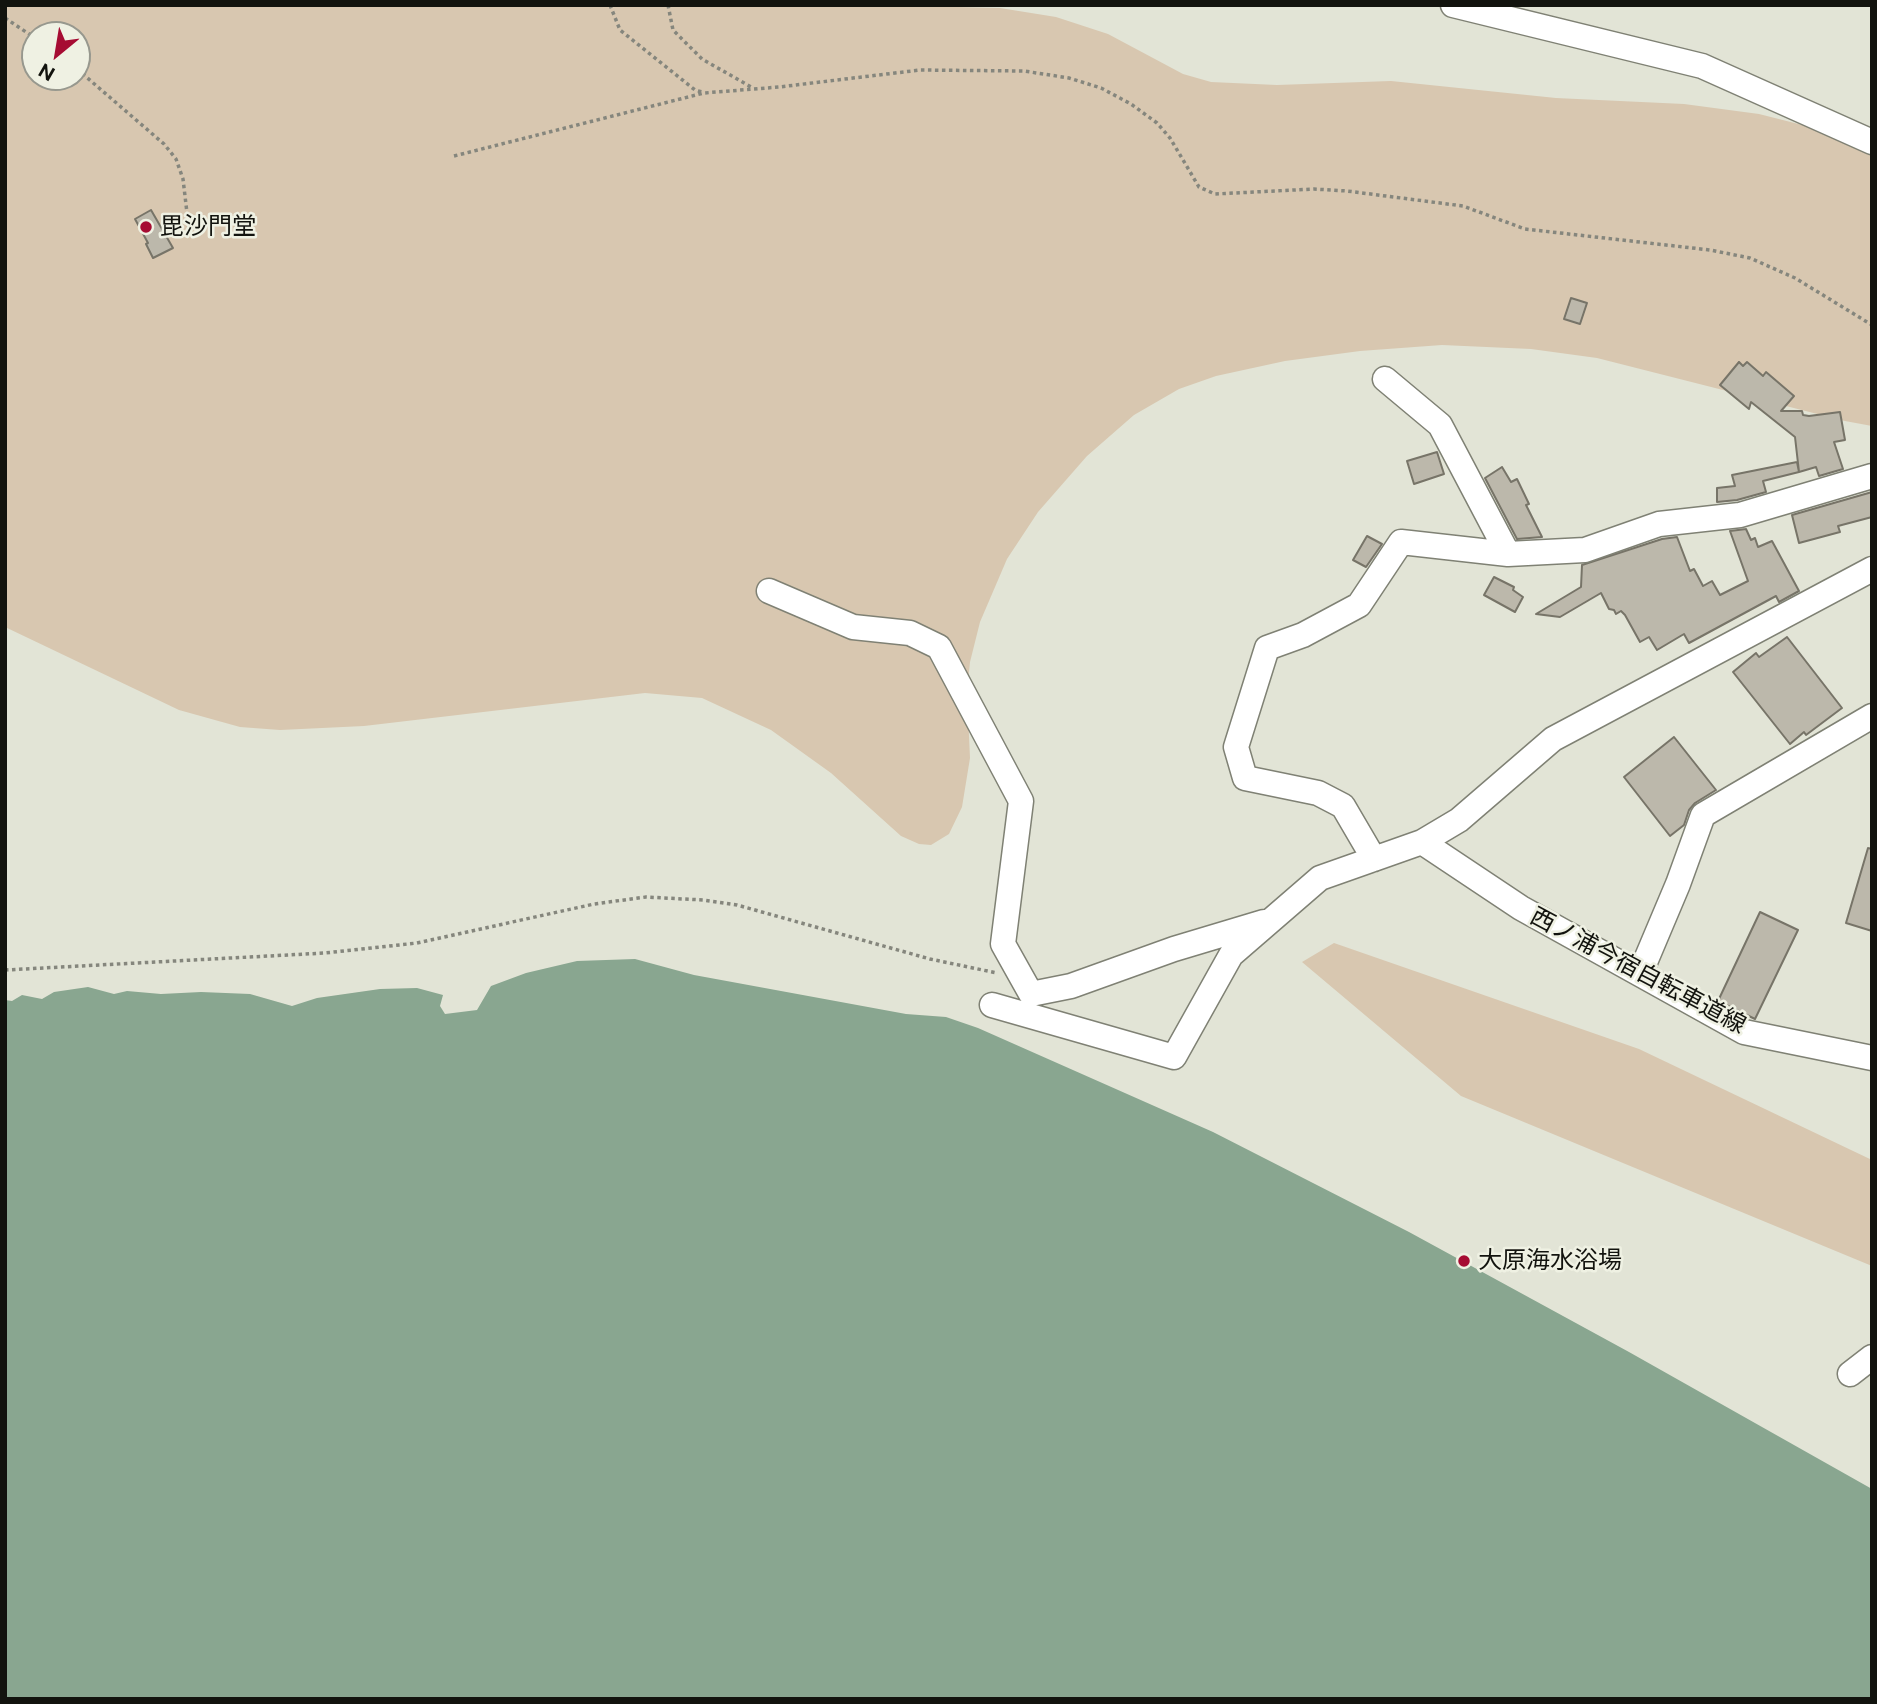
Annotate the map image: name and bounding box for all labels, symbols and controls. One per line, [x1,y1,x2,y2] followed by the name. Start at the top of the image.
[21,21,91,91] north arrow
[35,59,58,86] text: N
[160,213,256,241] place label: 毘沙門堂
[138,219,154,235] marker: 毘沙門堂
[1525,902,1751,1040] street label: 西ノ浦今宿自転車道線
[1478,1247,1622,1275] place label: 大原海水浴場
[1456,1253,1472,1269] marker: 大原海水浴場

